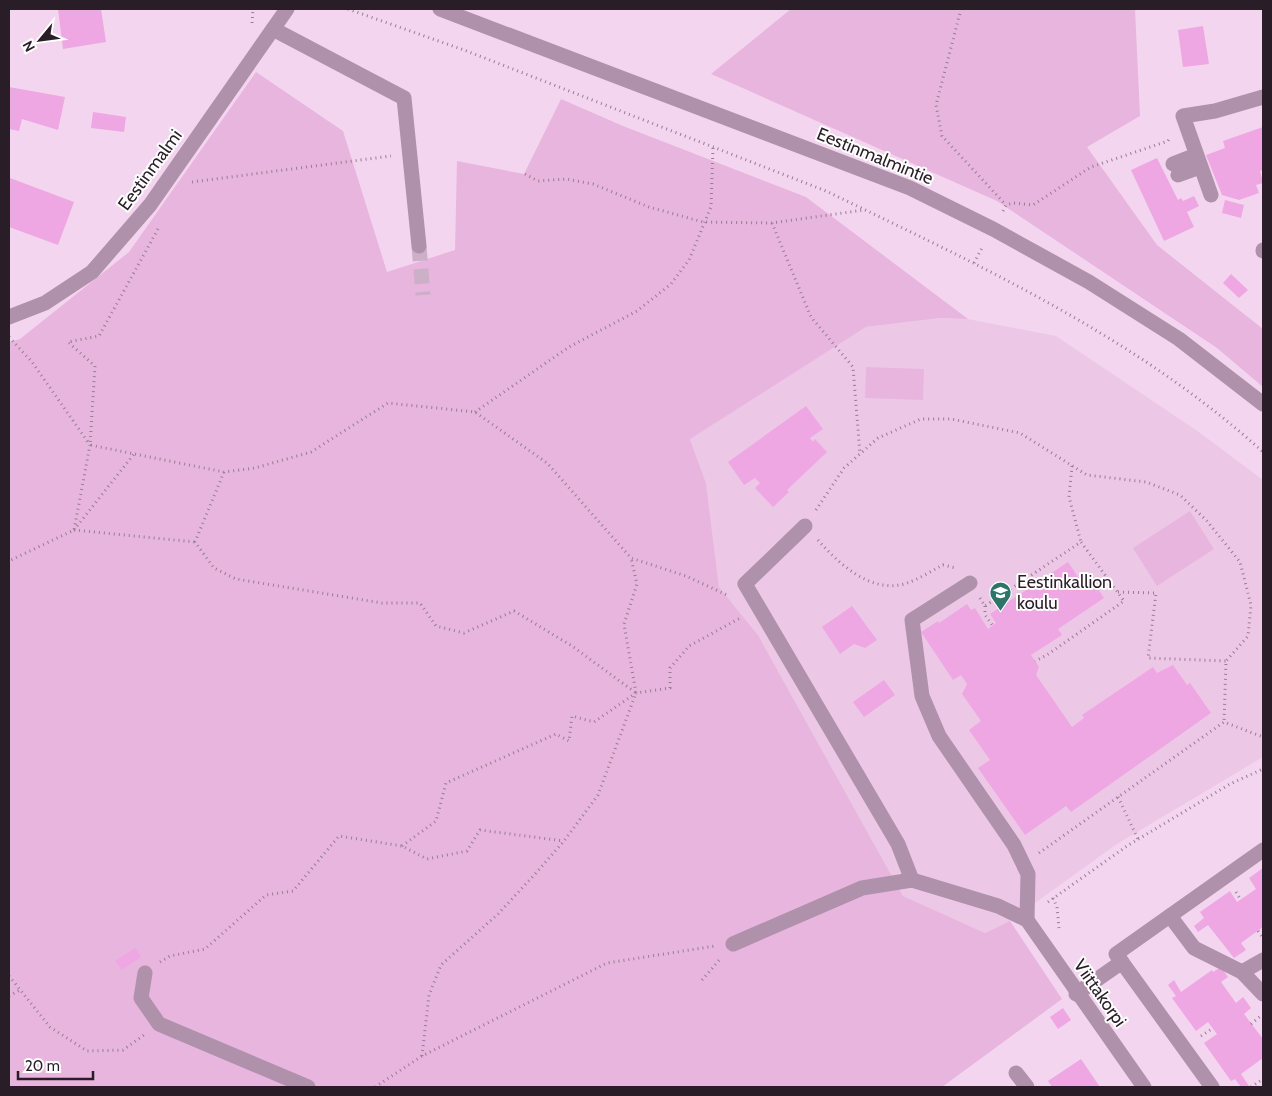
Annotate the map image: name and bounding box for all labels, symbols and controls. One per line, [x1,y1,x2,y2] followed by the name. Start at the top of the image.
[15,15,65,65] north arrow
[18,38,39,55] text: N
[814,123,936,189] street label: Eestinmalmintie
[113,125,187,215] street label: Eestinmalmi
[1017,571,1112,614] place label: Eestinkallion koulu
[989,580,1013,611] school or university icon: Eestinkallion koulu
[1069,955,1131,1031] street label: Viittakorpi
[18,1048,92,1080] scale bar
[25,1057,60,1075] text: 20 m

